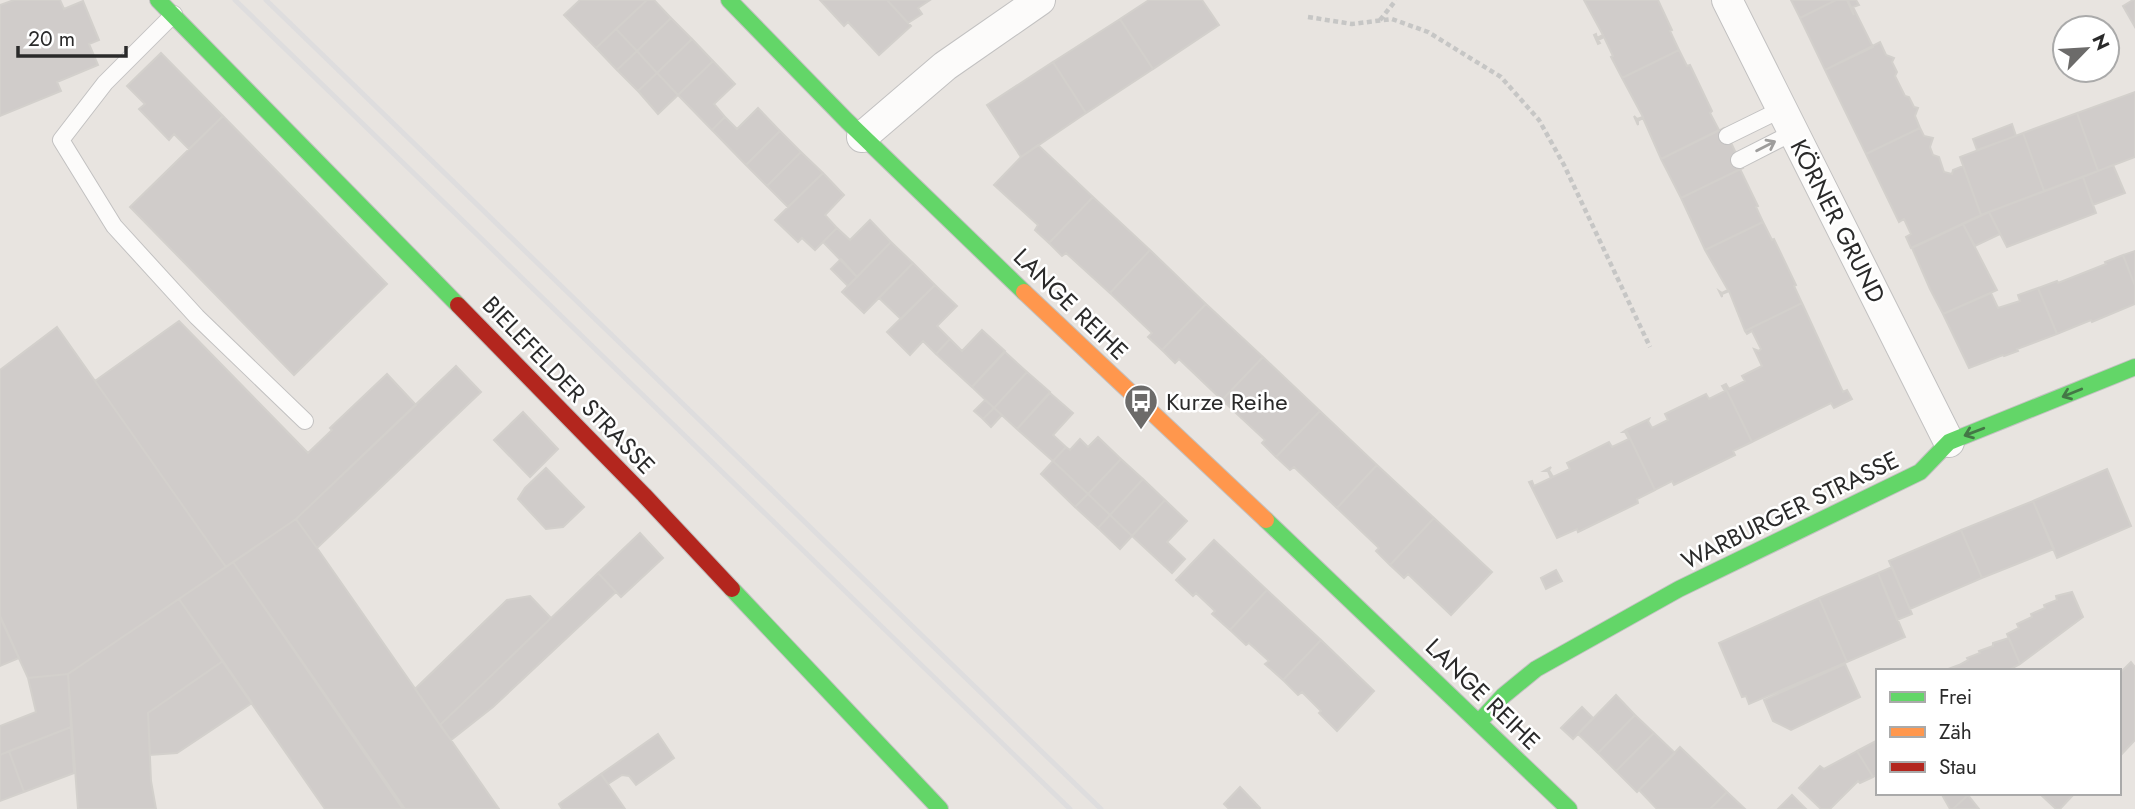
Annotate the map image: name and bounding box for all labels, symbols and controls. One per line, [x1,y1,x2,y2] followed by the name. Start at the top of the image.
[18,14,126,58] scale bar
[2051,14,2121,84] north arrow
[28,24,75,54] text: 20 m
[2086,29,2116,55] text: N
[1782,133,1894,309] street label: KÖRNER GRUND
[1755,138,1776,152] one-way arrow
[1006,240,1136,368] street label: LANGE REIHE
[475,288,663,482] street label: BIELEFELDER STRASSE
[1122,382,1160,431] bus stop icon: Kurze Reihe
[1166,384,1288,419] place label: Kurze Reihe
[2062,387,2083,400] one-way arrow
[1964,427,1986,440] one-way arrow
[1675,442,1905,578] street label: WARBURGER STRASSE
[1418,630,1548,758] street label: LANGE REIHE
[1876,669,2121,795] legend
[1939,682,1972,712] text: Frei
[1939,717,1972,747] text: Zäh
[1939,752,1977,782] text: Stau

